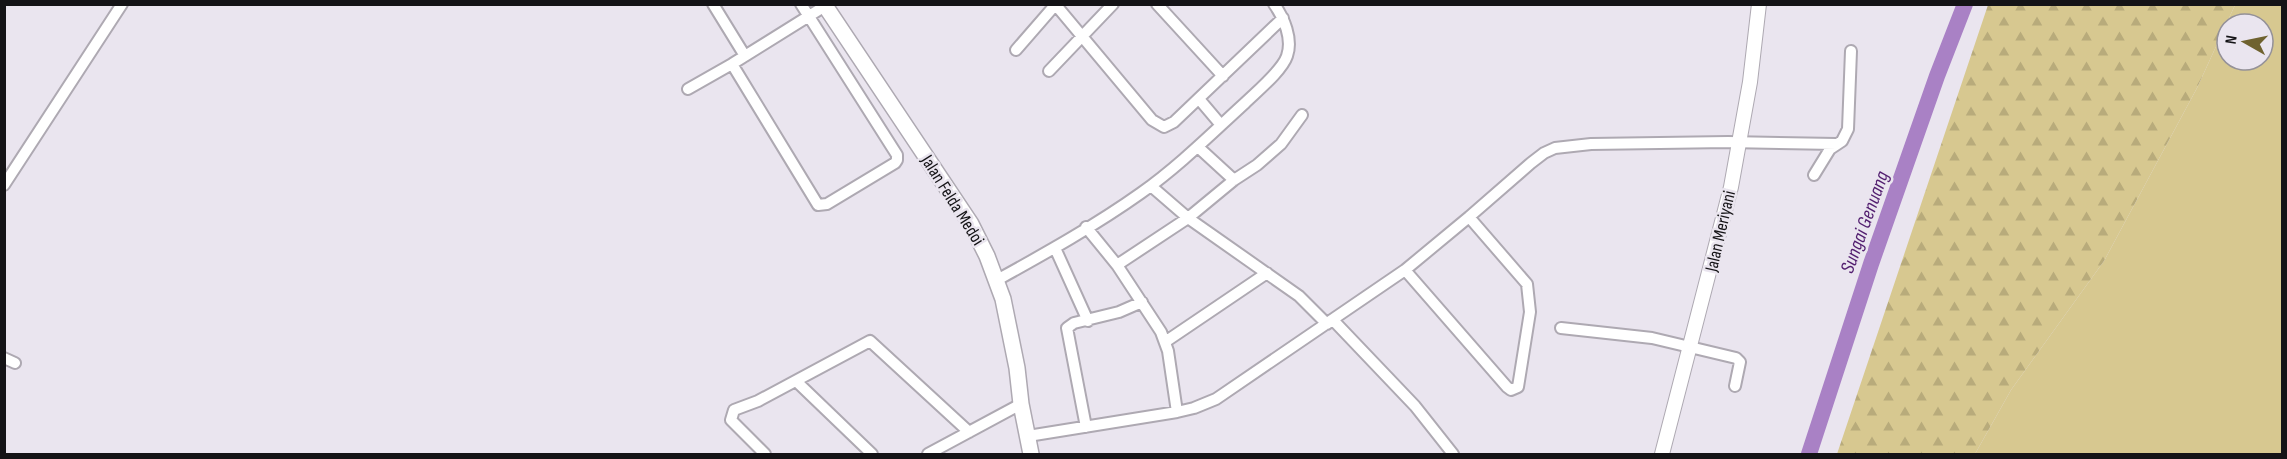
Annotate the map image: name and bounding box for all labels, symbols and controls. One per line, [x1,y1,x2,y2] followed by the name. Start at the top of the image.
[2215,12,2275,72] north arrow
[2222,34,2242,46] text: N
[916,151,989,249] street label: Jalan Felda Medoi
[1835,168,1894,277] water label: Sungai Genuang
[1701,189,1740,275] street label: Jalan Meriyani

